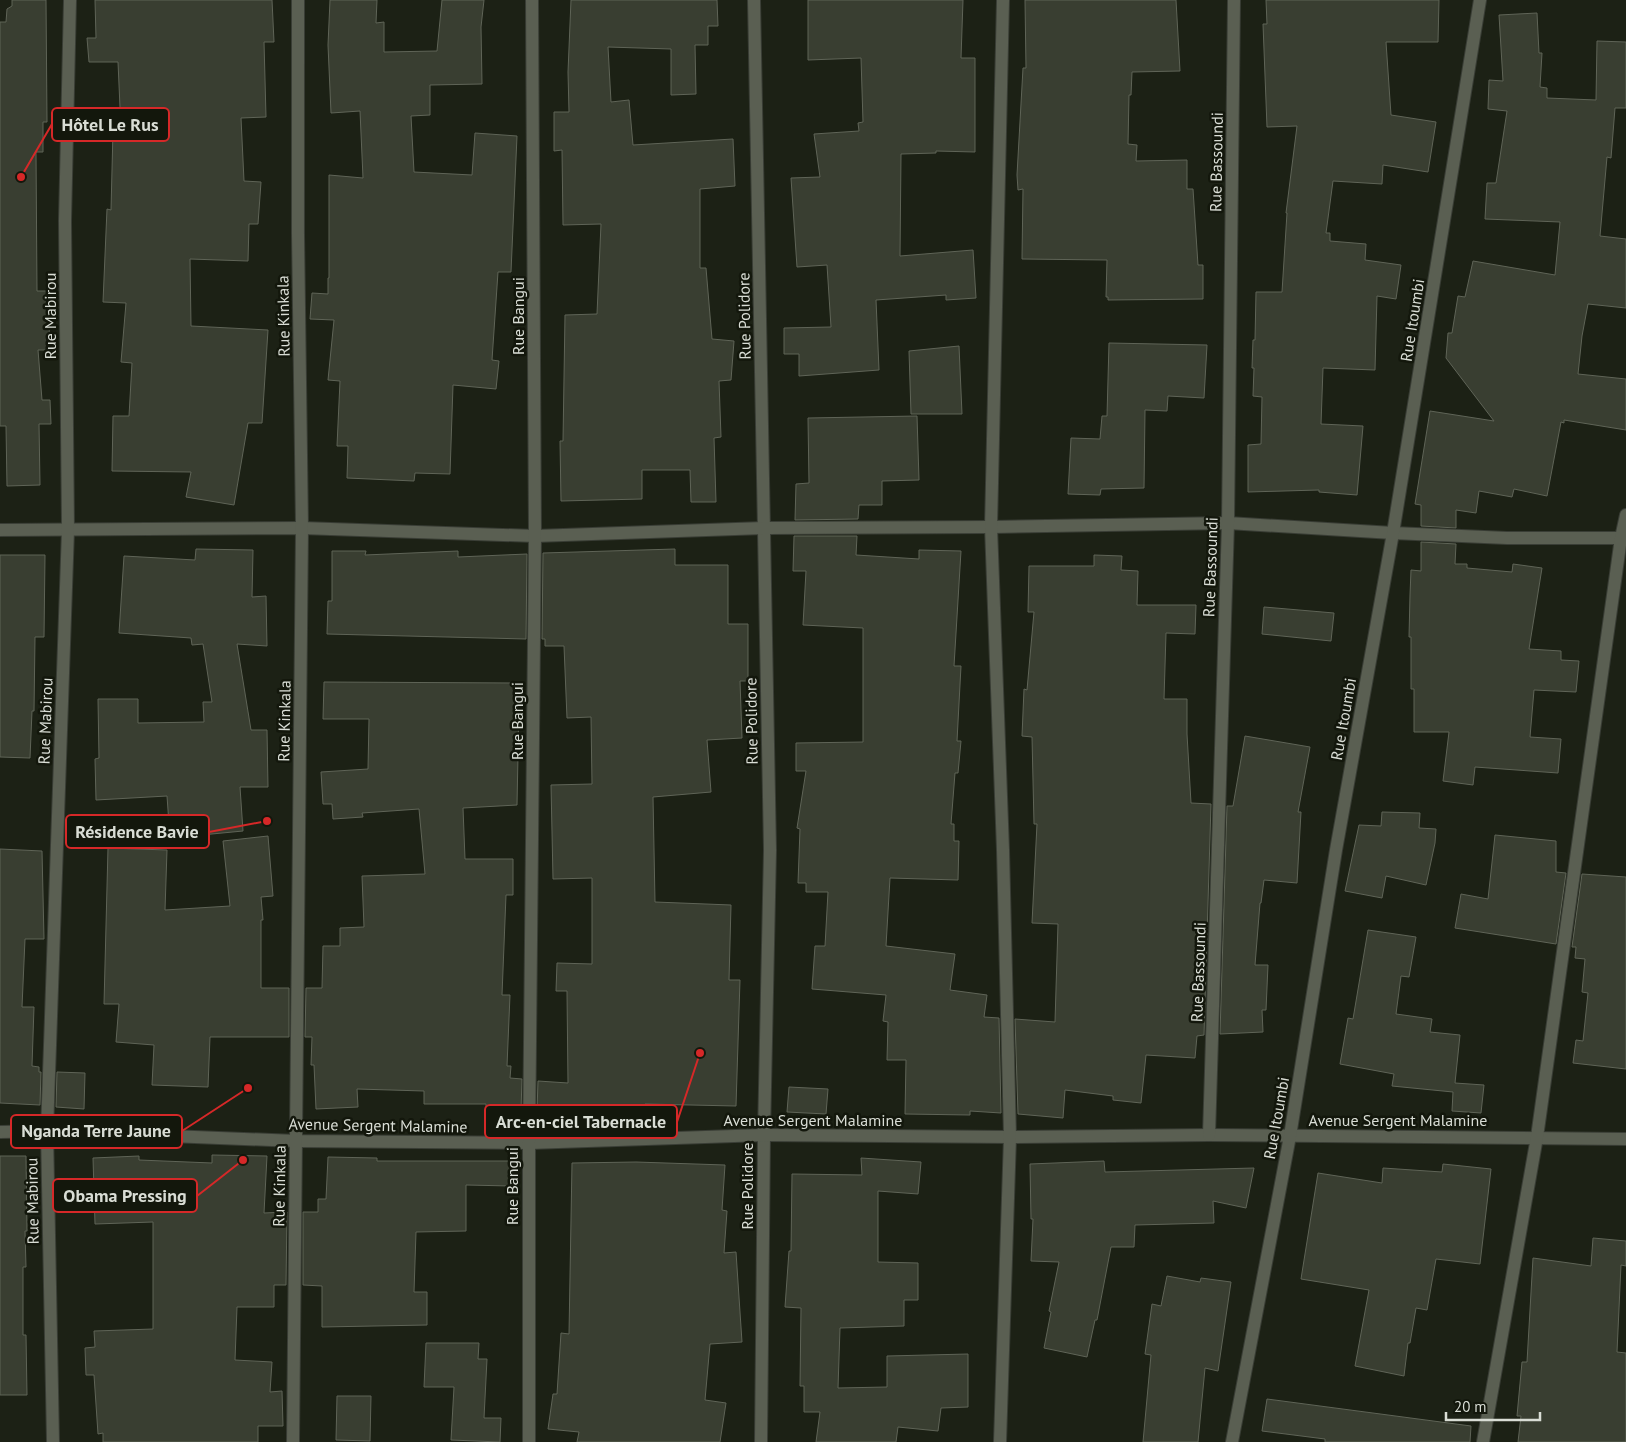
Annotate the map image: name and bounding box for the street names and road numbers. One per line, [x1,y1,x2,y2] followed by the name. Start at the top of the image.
[1205,112,1227,212] street label: Rue Bassoundi
[733,272,755,360] street label: Rue Polidore
[40,273,60,359] street label: Rue Mabirou
[272,275,294,357] street label: Rue Kinkala
[508,277,528,355] street label: Rue Bangui
[1396,277,1428,363] street label: Rue Itoumbi
[1198,517,1222,617] street label: Rue Bassoundi
[1326,676,1360,762] street label: Rue Itoumbi
[33,677,57,765] street label: Rue Mabirou
[740,677,762,765] street label: Rue Polidore
[273,680,295,762] street label: Rue Kinkala
[507,682,527,760] street label: Rue Bangui
[1186,922,1210,1022] street label: Rue Bassoundi
[1259,1075,1293,1161] street label: Rue Itoumbi
[724,1110,902,1130] street label: Avenue Sergent Malamine
[1309,1110,1487,1130] street label: Avenue Sergent Malamine
[288,1113,468,1137] street label: Avenue Sergent Malamine
[737,1142,757,1230] street label: Rue Polidore
[268,1145,290,1227] street label: Rue Kinkala
[502,1147,522,1225] street label: Rue Bangui
[21,1158,43,1244] street label: Rue Mabirou

